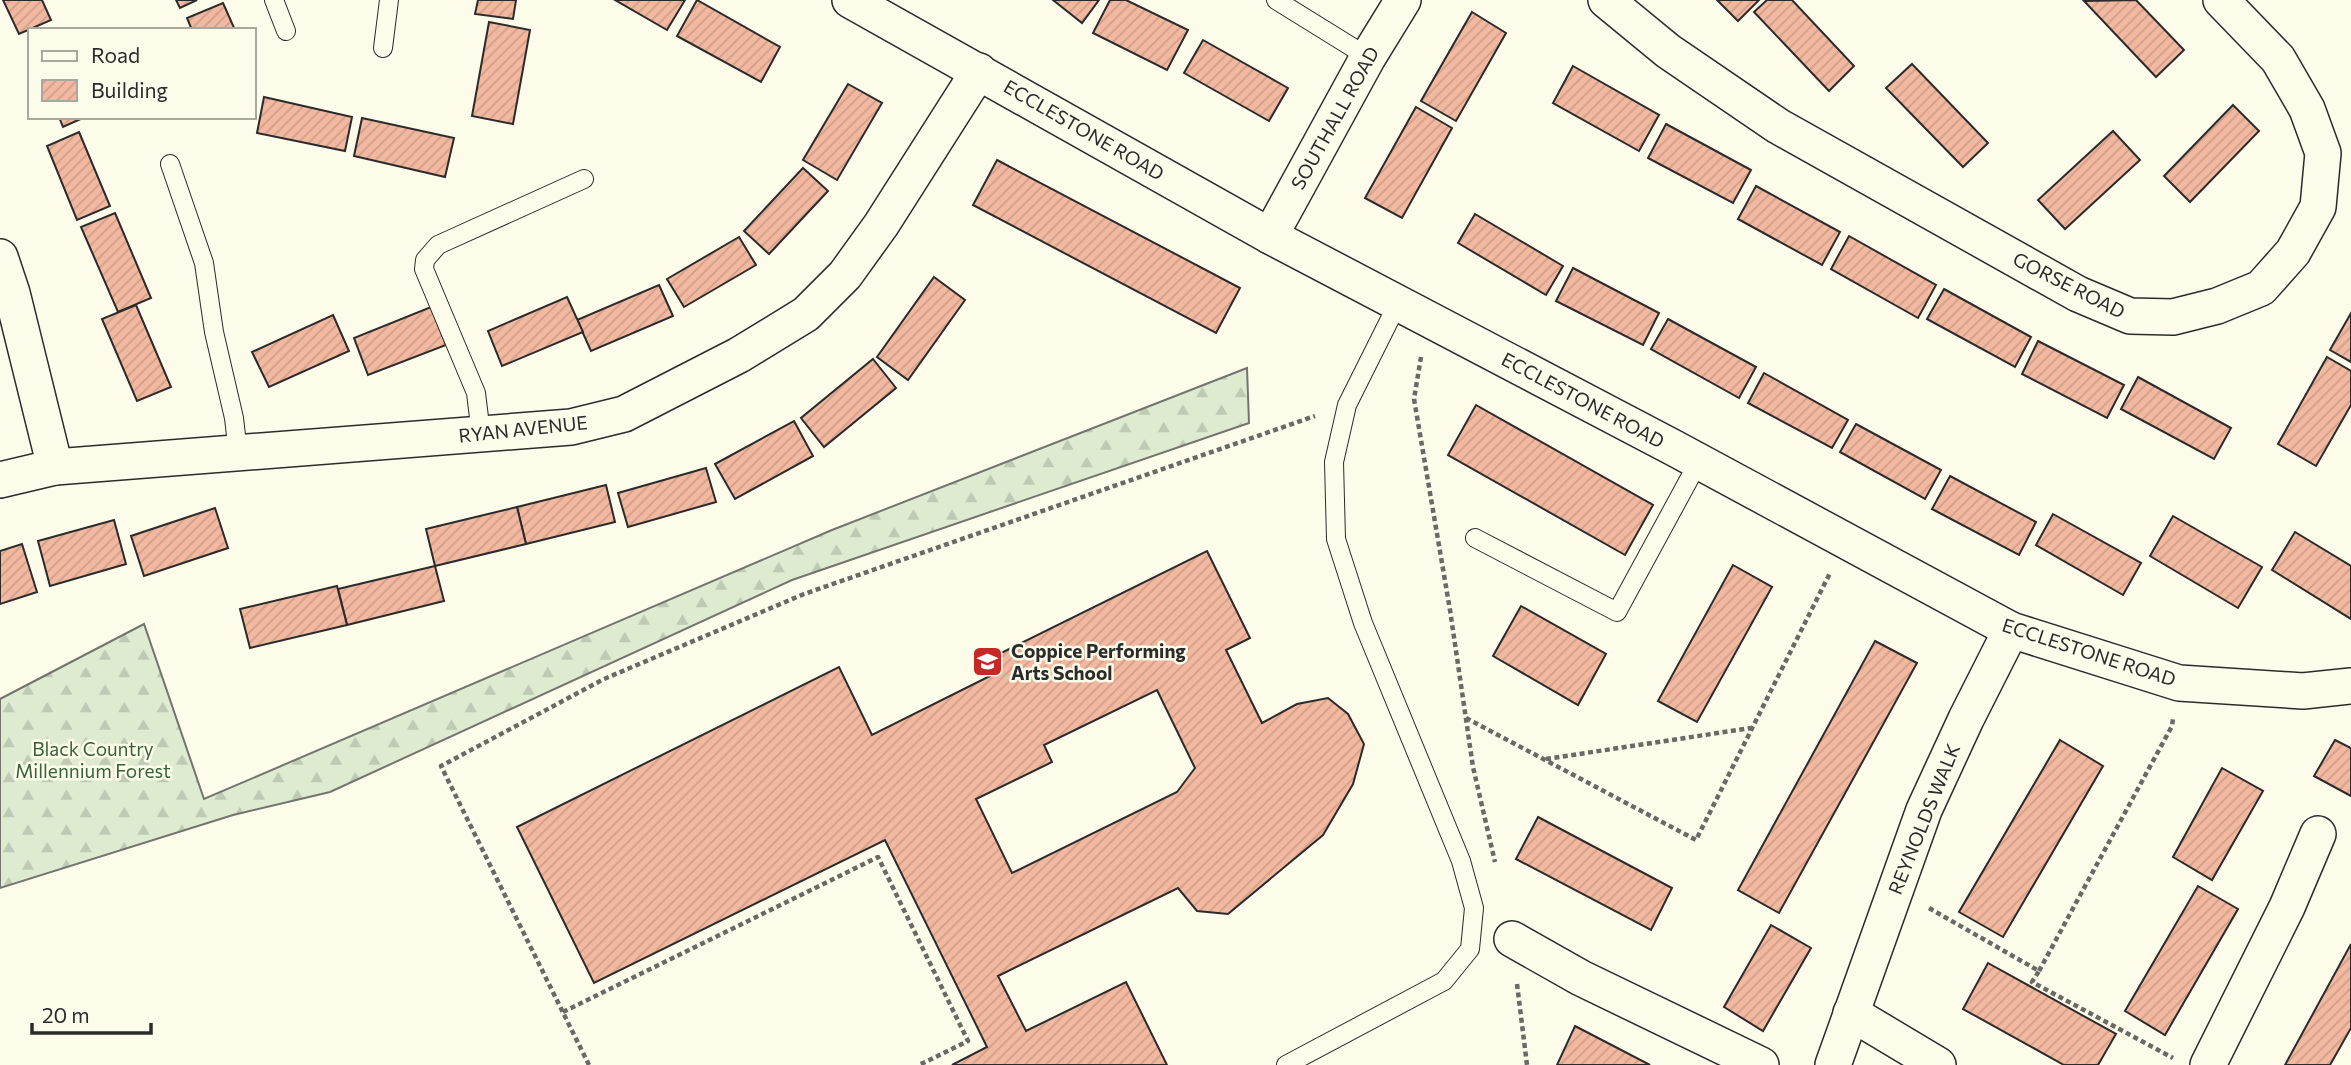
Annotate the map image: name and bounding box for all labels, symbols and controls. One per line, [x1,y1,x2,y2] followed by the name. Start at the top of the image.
[28,28,256,119] legend
[91,42,140,67] text: Road
[1286,42,1383,193] street label: SOUTHALL ROAD
[1000,74,1168,185] street label: ECCLESTONE ROAD
[91,77,168,102] text: Building
[2009,246,2129,323] street label: GORSE ROAD
[1498,347,1669,452] street label: ECCLESTONE ROAD
[457,410,589,447] street label: RYAN AVENUE
[1999,613,2179,690] street label: ECCLESTONE ROAD
[1011,639,1186,684] place label: Coppice Performing Arts School
[971,645,1005,679] school or university icon: Coppice Performing Arts School
[15,737,171,782] park label: Black Country Millennium Forest
[1883,740,1964,898] street label: REYNOLDS WALK
[32,992,150,1036] scale bar
[42,1002,90,1027] text: 20 m

